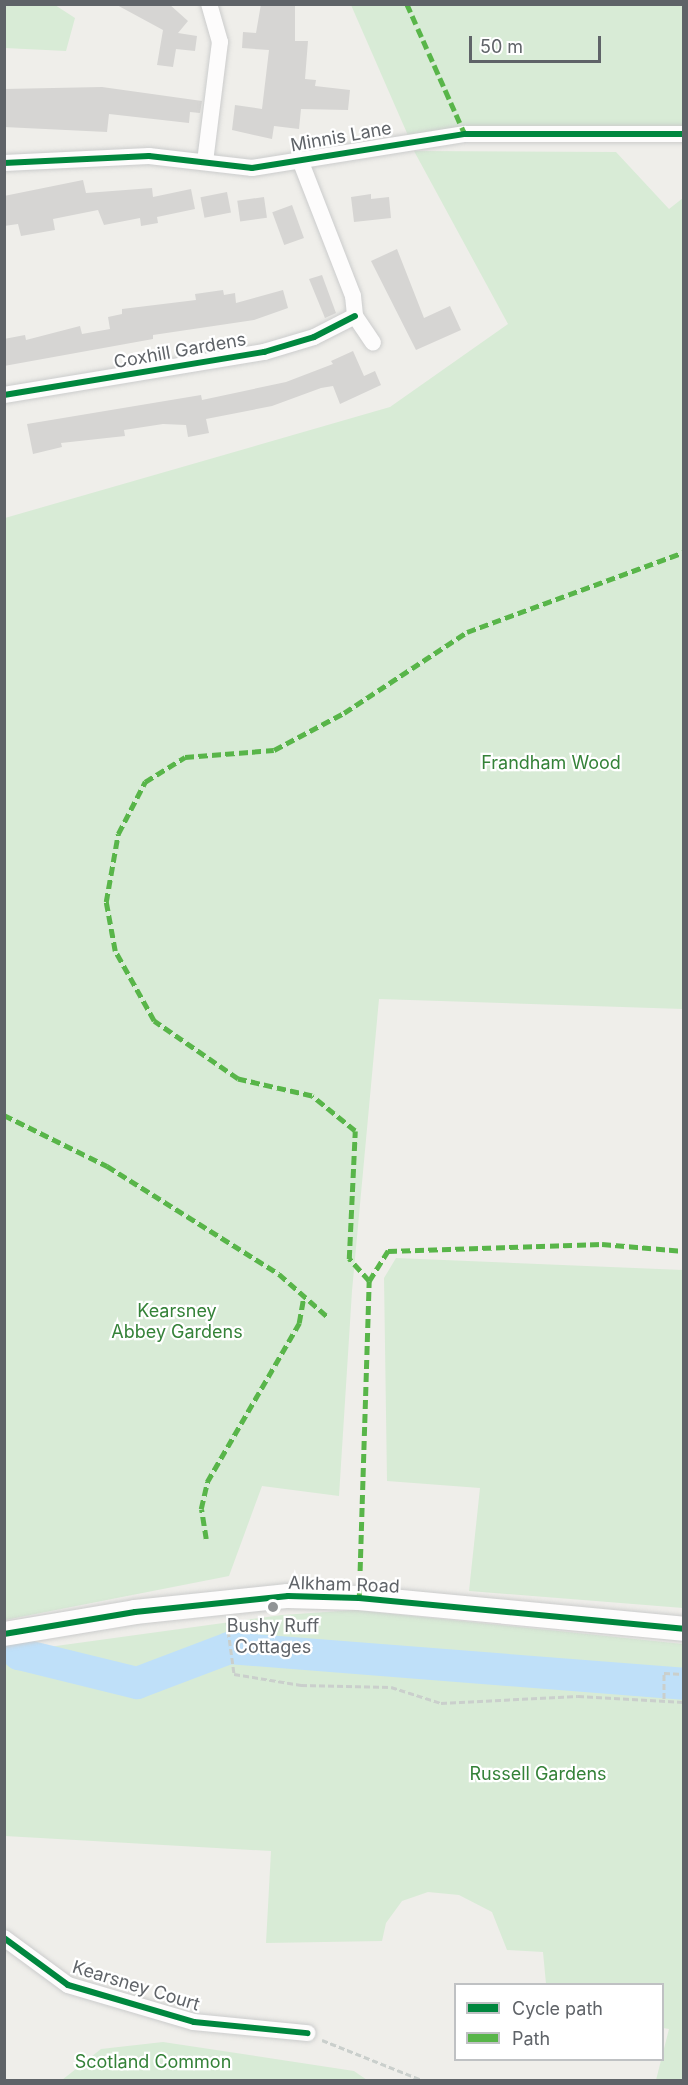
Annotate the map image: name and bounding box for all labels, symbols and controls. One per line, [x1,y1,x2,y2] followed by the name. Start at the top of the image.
[472,24,604,62] scale bar
[480,36,523,57] text: 50 m
[289,117,393,157] street label: Minnis Lane
[112,329,248,373] street label: Coxhill Gardens
[481,752,621,774] park label: Frandham Wood
[111,1301,243,1344] park label: Kearsney Abbey Gardens
[288,1572,400,1598] street label: Alkham Road
[266,1600,280,1614] marker: Bushy Ruff Cottages
[227,1616,319,1658] place label: Bushy Ruff Cottages
[469,1763,607,1785] park label: Russell Gardens
[70,1956,202,2016] street label: Kearsney Court
[454,1983,664,2061] legend
[512,1998,603,2019] text: Cycle path
[512,2028,550,2049] text: Path
[75,2051,231,2073] park label: Scotland Common

